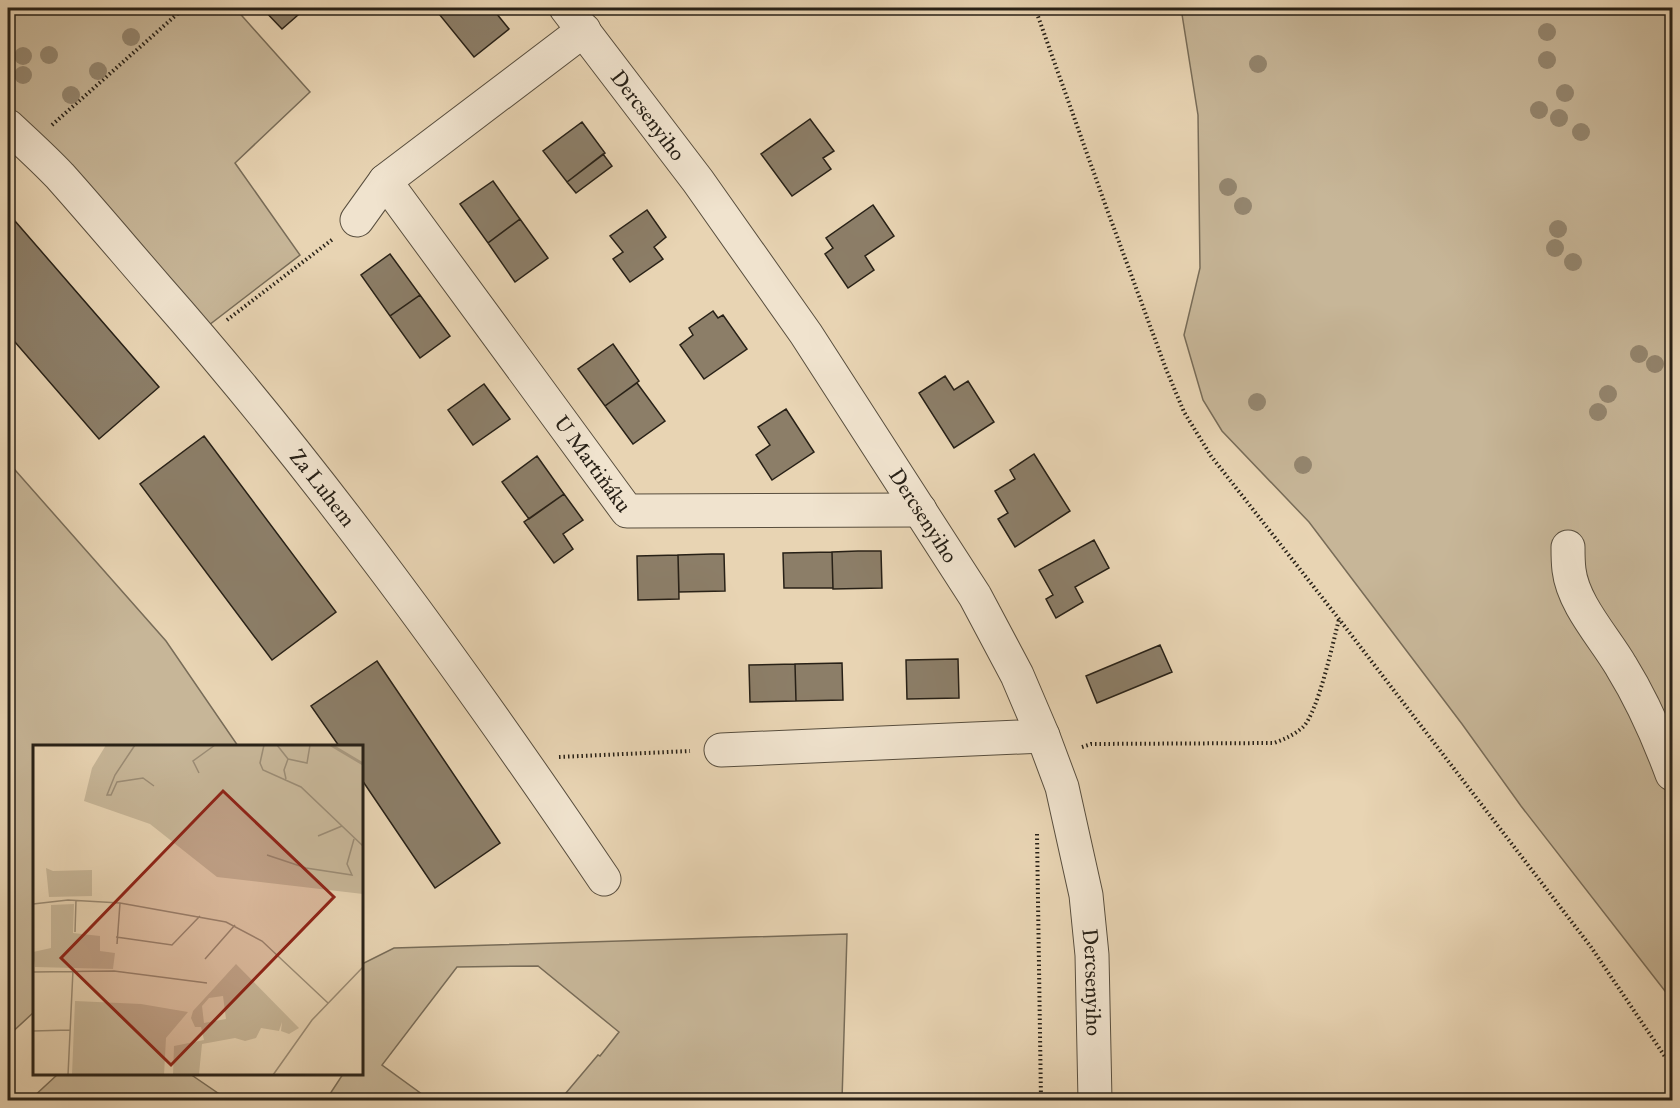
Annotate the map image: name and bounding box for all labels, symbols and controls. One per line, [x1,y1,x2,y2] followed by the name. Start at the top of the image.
[605,65,691,166] street label: Dercsenyiho
[548,410,637,518] street label: U Martiňáku
[284,444,361,532] street label: Za Luhem
[883,463,963,568] street label: Dercsenyiho
[33,745,363,1075] inset map
[1076,927,1107,1036] street label: Dercsenyiho

